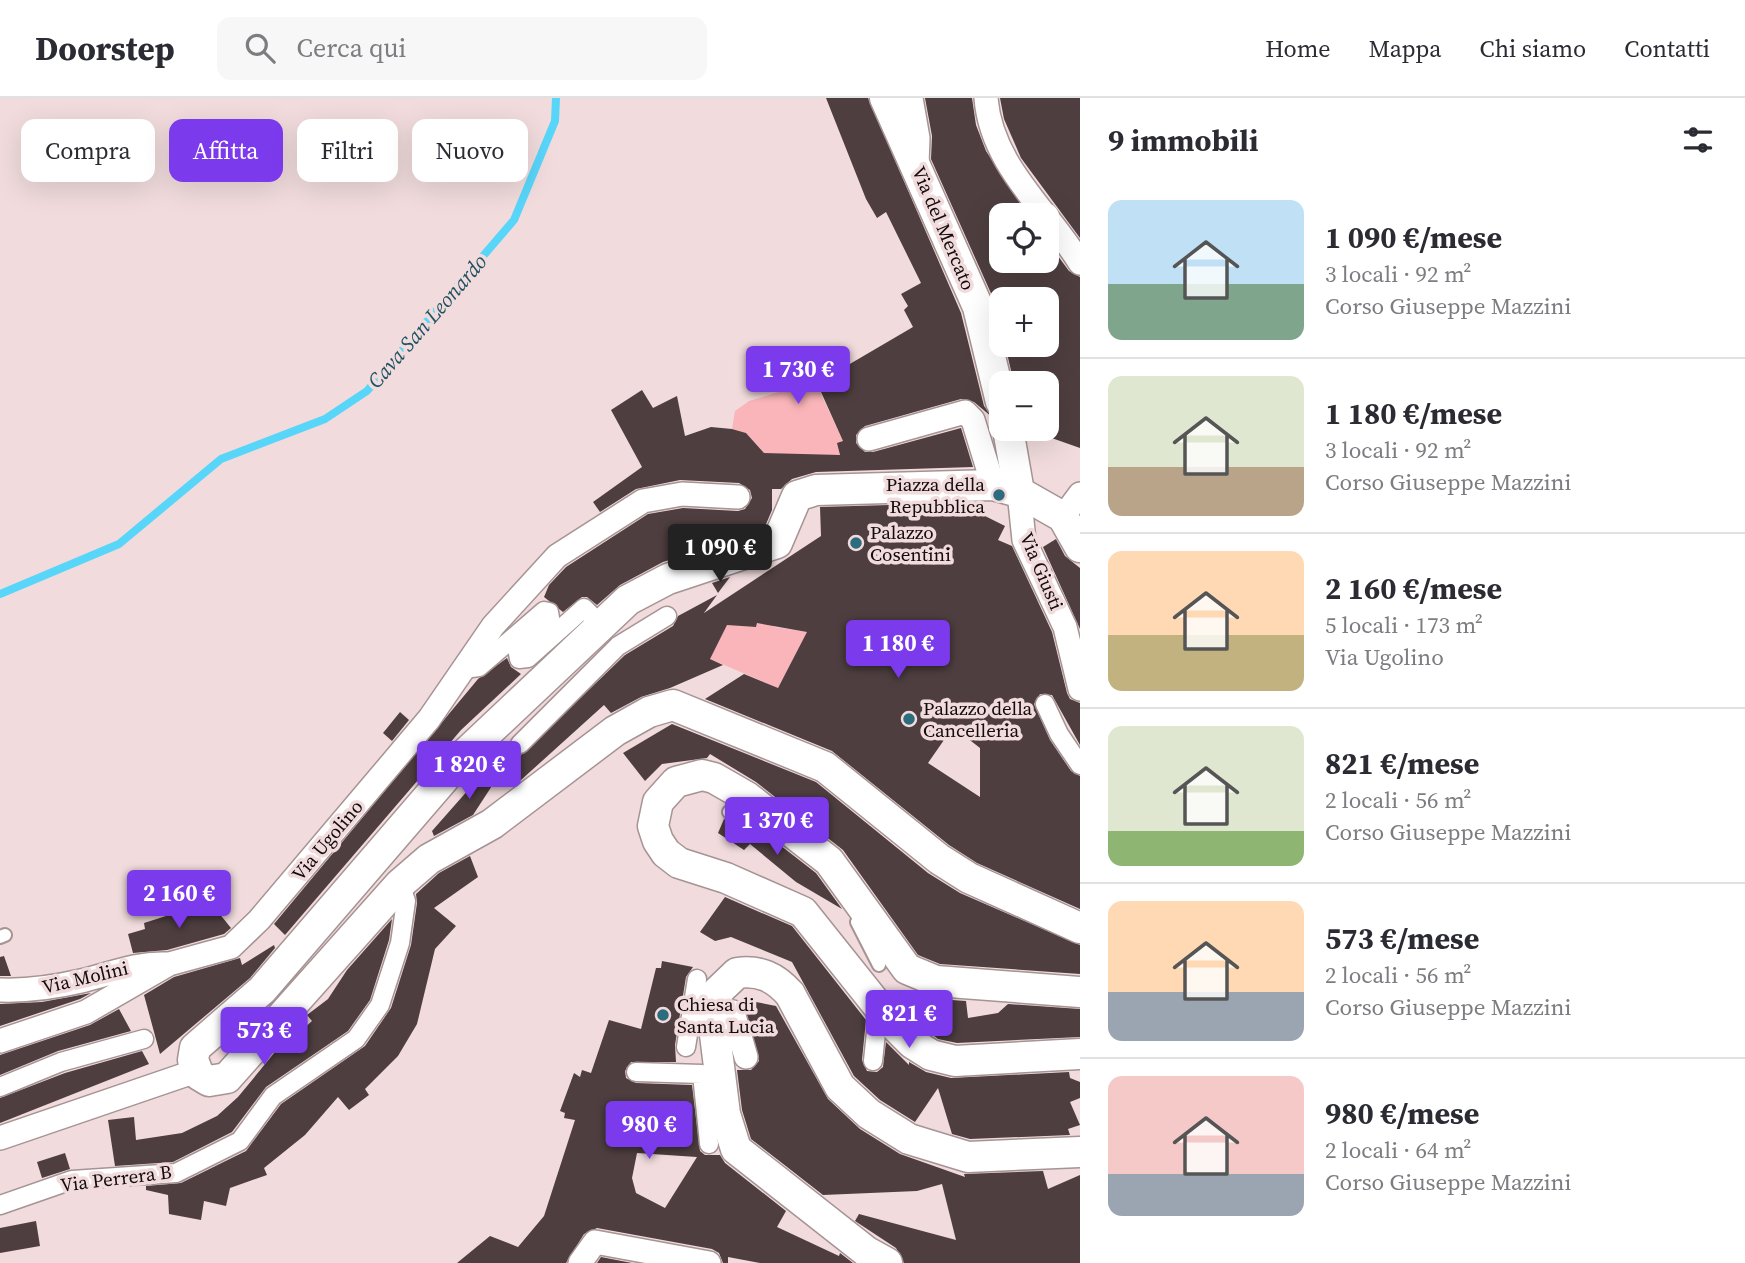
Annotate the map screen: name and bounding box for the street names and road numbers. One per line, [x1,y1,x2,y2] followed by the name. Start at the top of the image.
[906,162,982,294] street label: Via del Mercato
[1014,528,1070,614] street label: Via Giusti
[285,794,369,886] street label: Via Ugolino
[39,954,131,1000] street label: Via Molini
[59,1158,173,1198] street label: Via Perrera B

